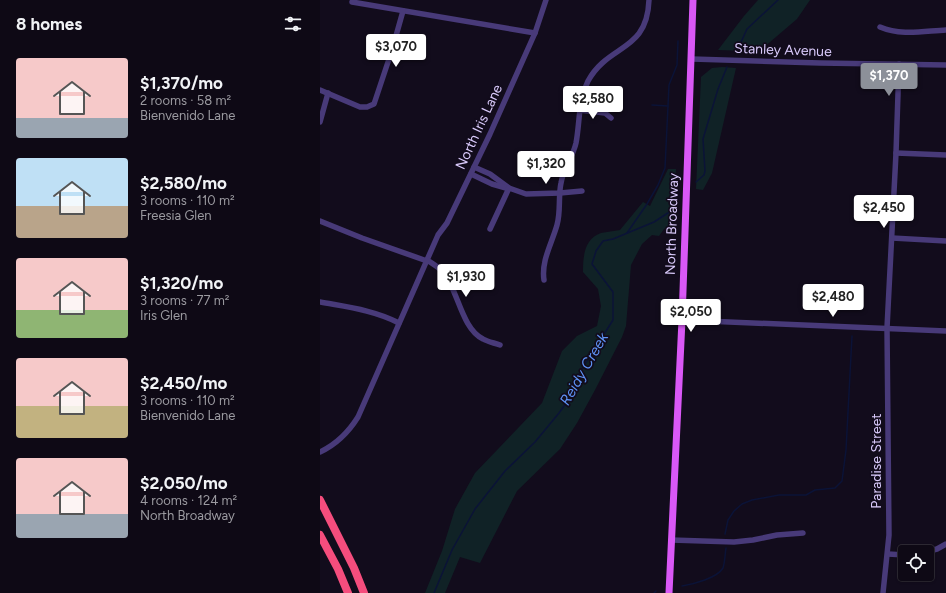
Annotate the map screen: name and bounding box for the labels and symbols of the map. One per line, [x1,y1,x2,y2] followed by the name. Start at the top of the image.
[363,34,429,68] pin: $3,070
[734,40,832,60] street label: Stanley Avenue
[856,63,922,97] pin: $1,370
[452,81,506,172] street label: North Iris Lane
[560,86,626,120] pin: $2,580
[513,151,579,185] pin: $1,320
[662,172,682,275] street label: North Broadway
[851,195,917,229] pin: $2,450
[433,264,499,298] pin: $1,930
[800,284,866,318] pin: $2,480
[658,299,724,333] pin: $2,050
[556,329,612,409] water label: Reidy Creek
[868,413,885,509] street label: Paradise Street

